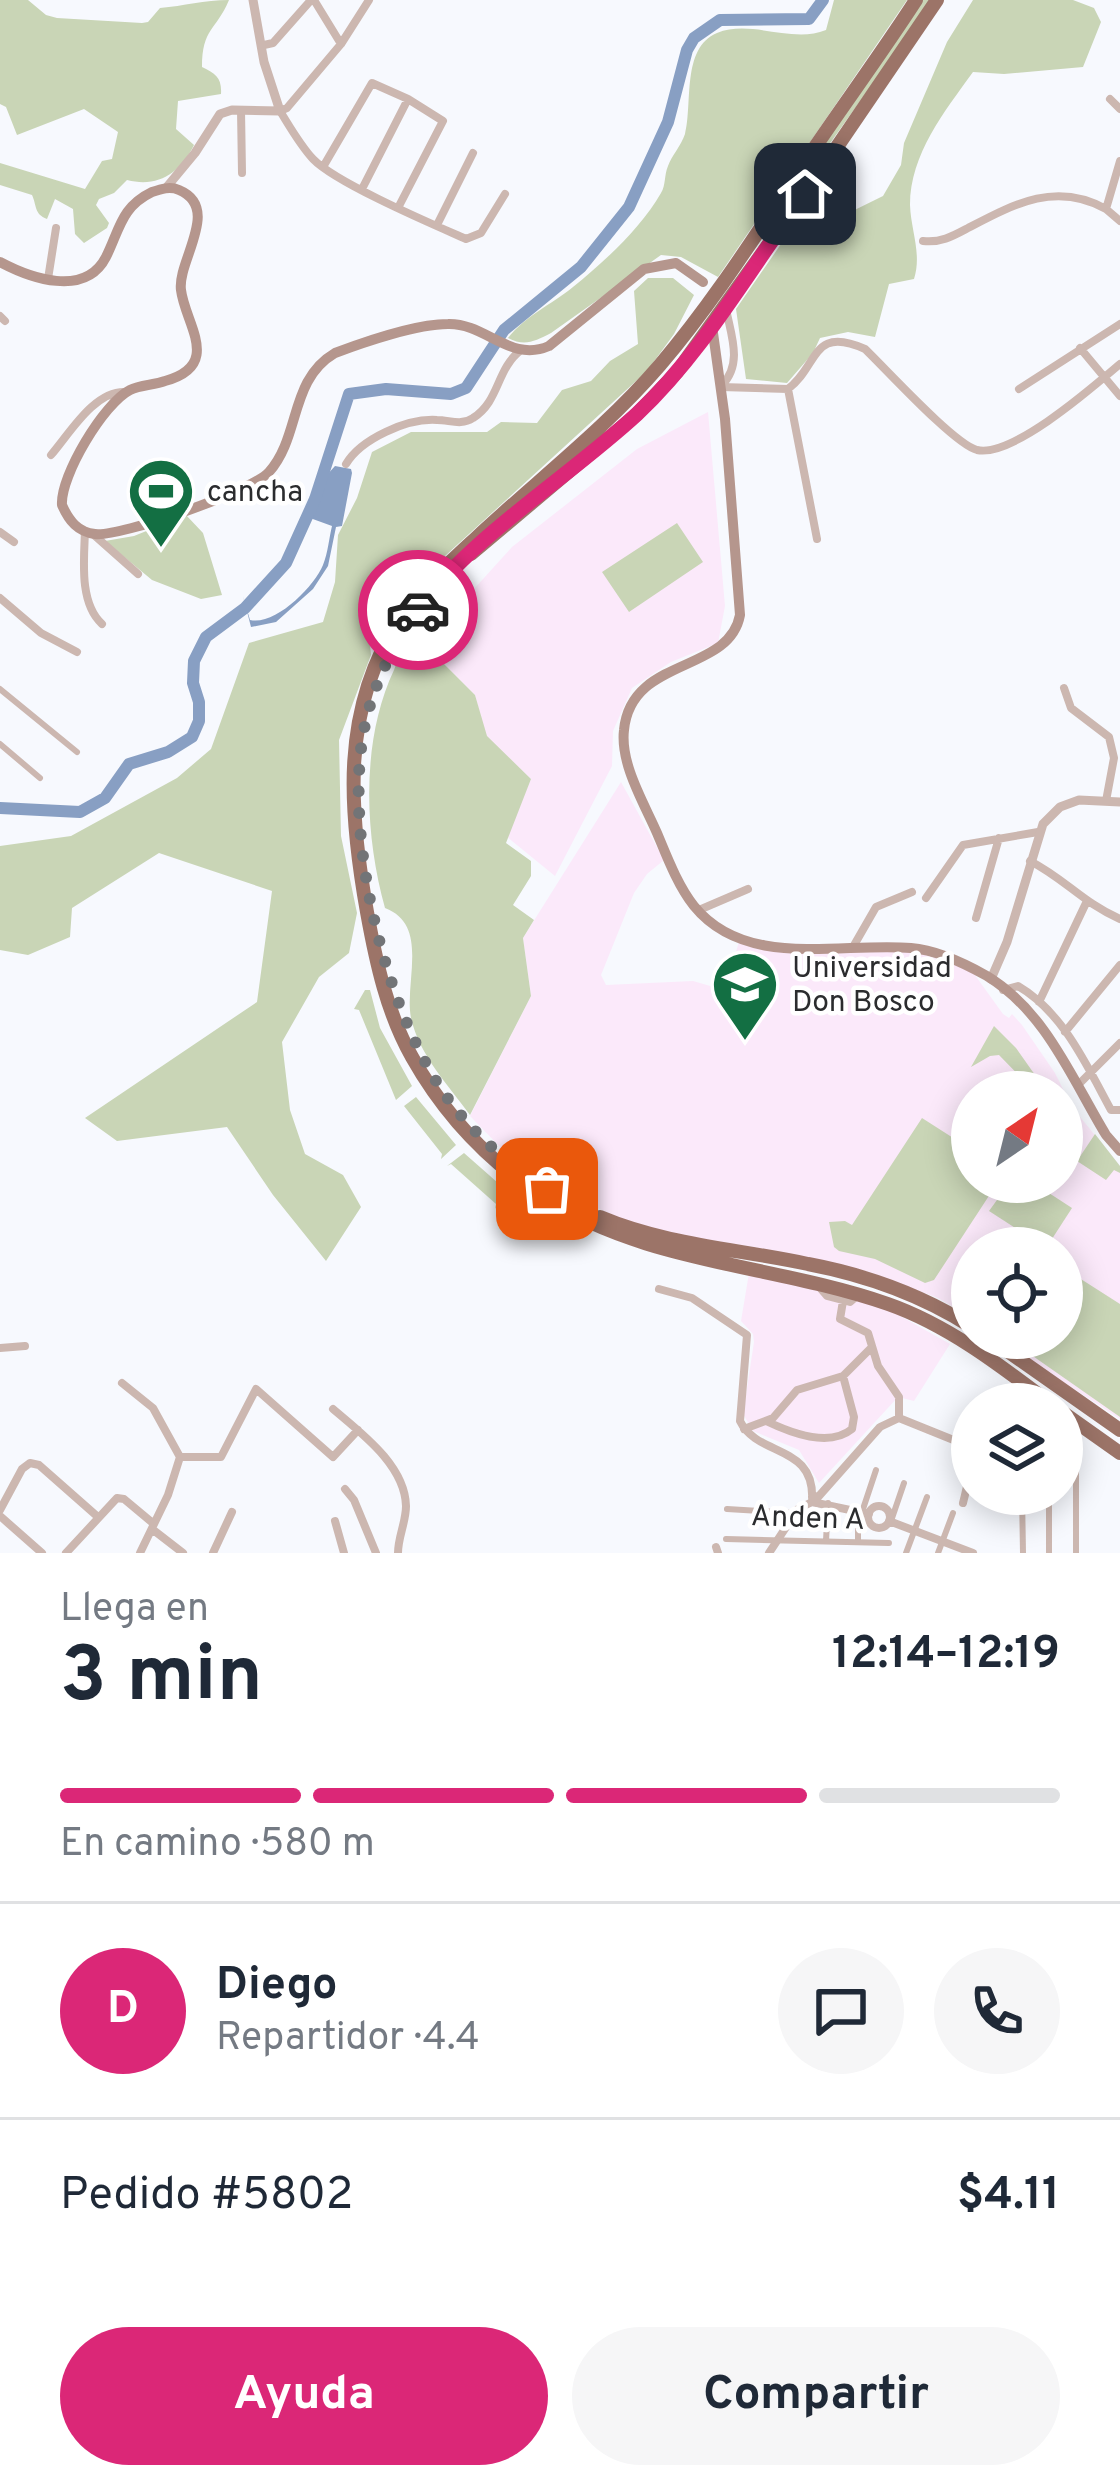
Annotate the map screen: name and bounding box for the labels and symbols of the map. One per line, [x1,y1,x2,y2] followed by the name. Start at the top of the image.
[754,143,856,245] pin
[126,456,196,550] sports icon: cancha
[207,475,303,512] place label: cancha
[358,550,478,670] courier
[710,949,780,1043] school or university icon: Universidad Don Bosco
[792,951,952,1022] place label: Universidad Don Bosco
[951,1071,1083,1203] north arrow
[496,1138,598,1240] pin
[750,1499,866,1540] street label: Anden A

